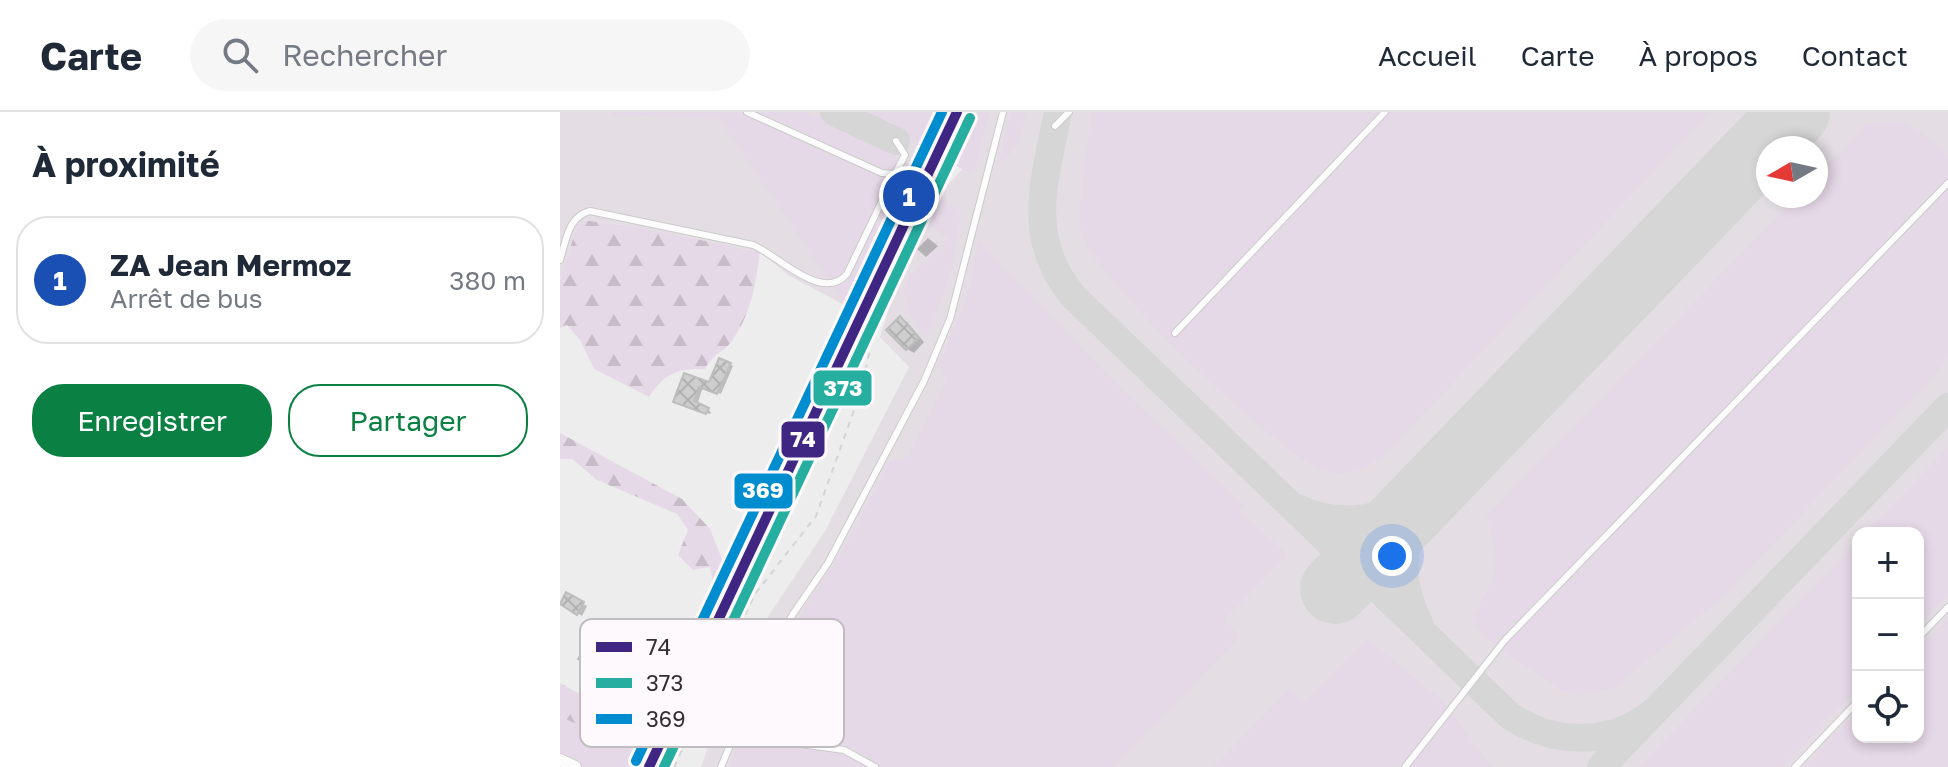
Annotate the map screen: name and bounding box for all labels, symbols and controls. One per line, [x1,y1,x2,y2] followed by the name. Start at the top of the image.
[190,19,750,91] search box
[40,33,142,78] text: Carte
[218,33,262,77] icon: search
[282,37,447,73] text: Rechercher
[1378,39,1477,72] text: Accueil
[1521,39,1594,72] text: Carte
[1638,39,1758,72] text: À propos
[1802,39,1908,72] text: Contact
[1756,136,1828,208] north arrow
[32,144,220,184] text: À proximité
[883,166,935,226] pin: 1
[110,247,351,283] text: ZA Jean Mermoz
[53,265,67,296] text: 1
[449,265,526,296] text: 380 m
[110,283,263,314] text: Arrêt de bus
[812,369,873,407] line badge: 373
[824,374,862,401] text: 373
[32,384,272,457] button: Enregistrer
[288,384,528,457] button: Partager
[780,420,826,459] line badge: 74
[790,425,816,452] text: 74
[733,472,794,510] line badge: 369
[742,476,784,503] text: 369
[1852,527,1924,743] map controls
[1852,527,1924,599] button: +
[1372,536,1412,576] your location
[1852,599,1924,671] button: −
[580,619,844,747] legend
[646,633,671,660] text: 74
[646,669,683,696] text: 373
[1852,671,1924,743] button: locate
[646,705,686,732] text: 369

